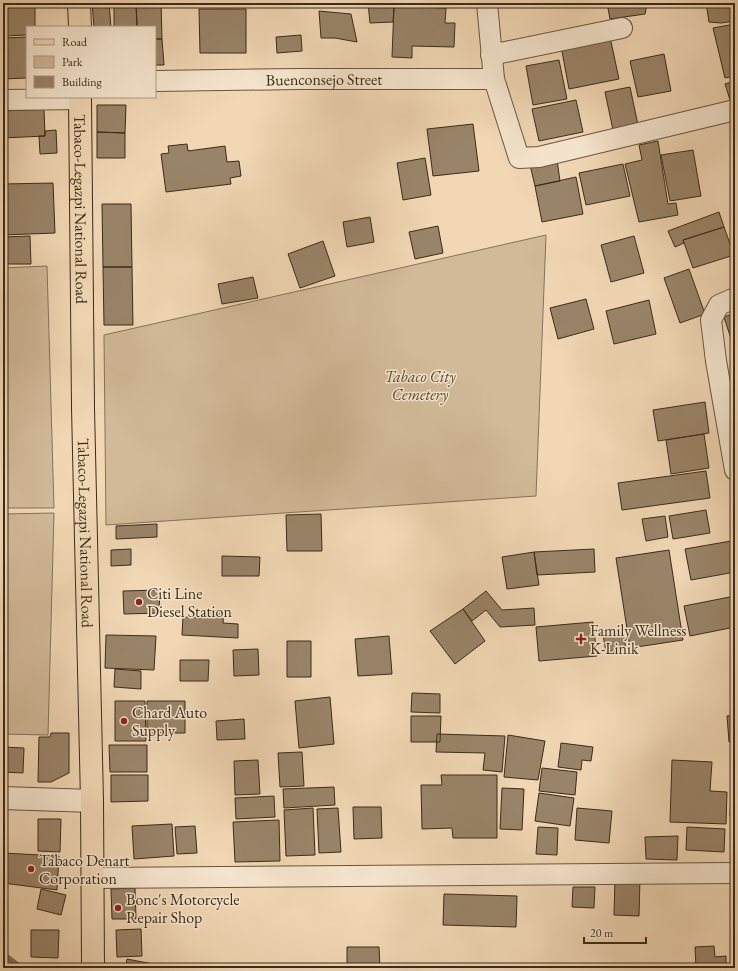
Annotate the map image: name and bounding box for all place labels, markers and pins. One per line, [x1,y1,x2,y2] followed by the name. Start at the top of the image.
[147,583,232,622] place label: Citi Line Diesel Station
[134,597,144,607] marker: Citi Line Diesel Station
[590,620,687,659] place label: Family Wellness K-Linik
[575,633,587,645] marker: Family Wellness K-Linik
[132,702,207,741] place label: Chard Auto Supply
[119,716,129,726] marker: Chard Auto Supply
[39,850,130,889] place label: Tabaco Denart Corporation
[26,864,36,874] marker: Tabaco Denart Corporation
[126,889,240,928] place label: Bonc's Motorcycle Repair Shop
[113,903,123,913] marker: Bonc's Motorcycle Repair Shop

